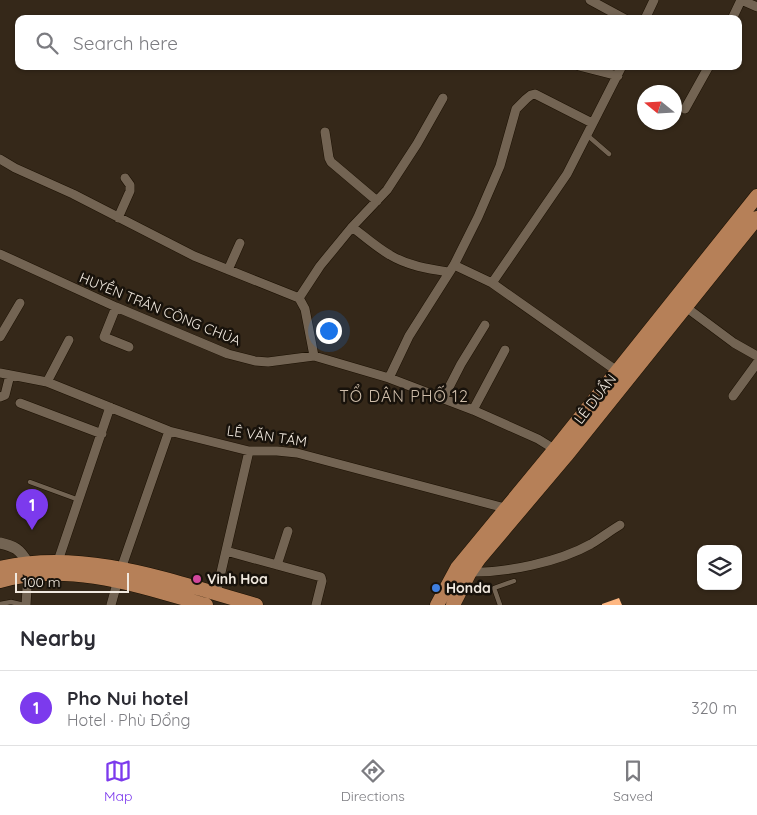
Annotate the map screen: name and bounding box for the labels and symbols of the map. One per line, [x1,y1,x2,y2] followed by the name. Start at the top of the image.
[637,85,682,130] north arrow
[77,268,243,350] street label: HUYỀN TRÂN CÔNG CHÚA
[316,318,342,344] your location
[570,370,620,428] street label: LÊ DUẨN
[339,384,469,406] district label: TỔ DÂN PHỐ 12
[226,421,308,451] street label: LÊ VĂN TÁM
[16,489,48,530] pin: 1
[15,570,129,593] scale bar
[207,570,268,588] place label: Vinh Hoa
[191,573,203,585] marker: Vinh Hoa
[446,579,491,597] place label: Honda
[430,582,442,594] marker: Honda

